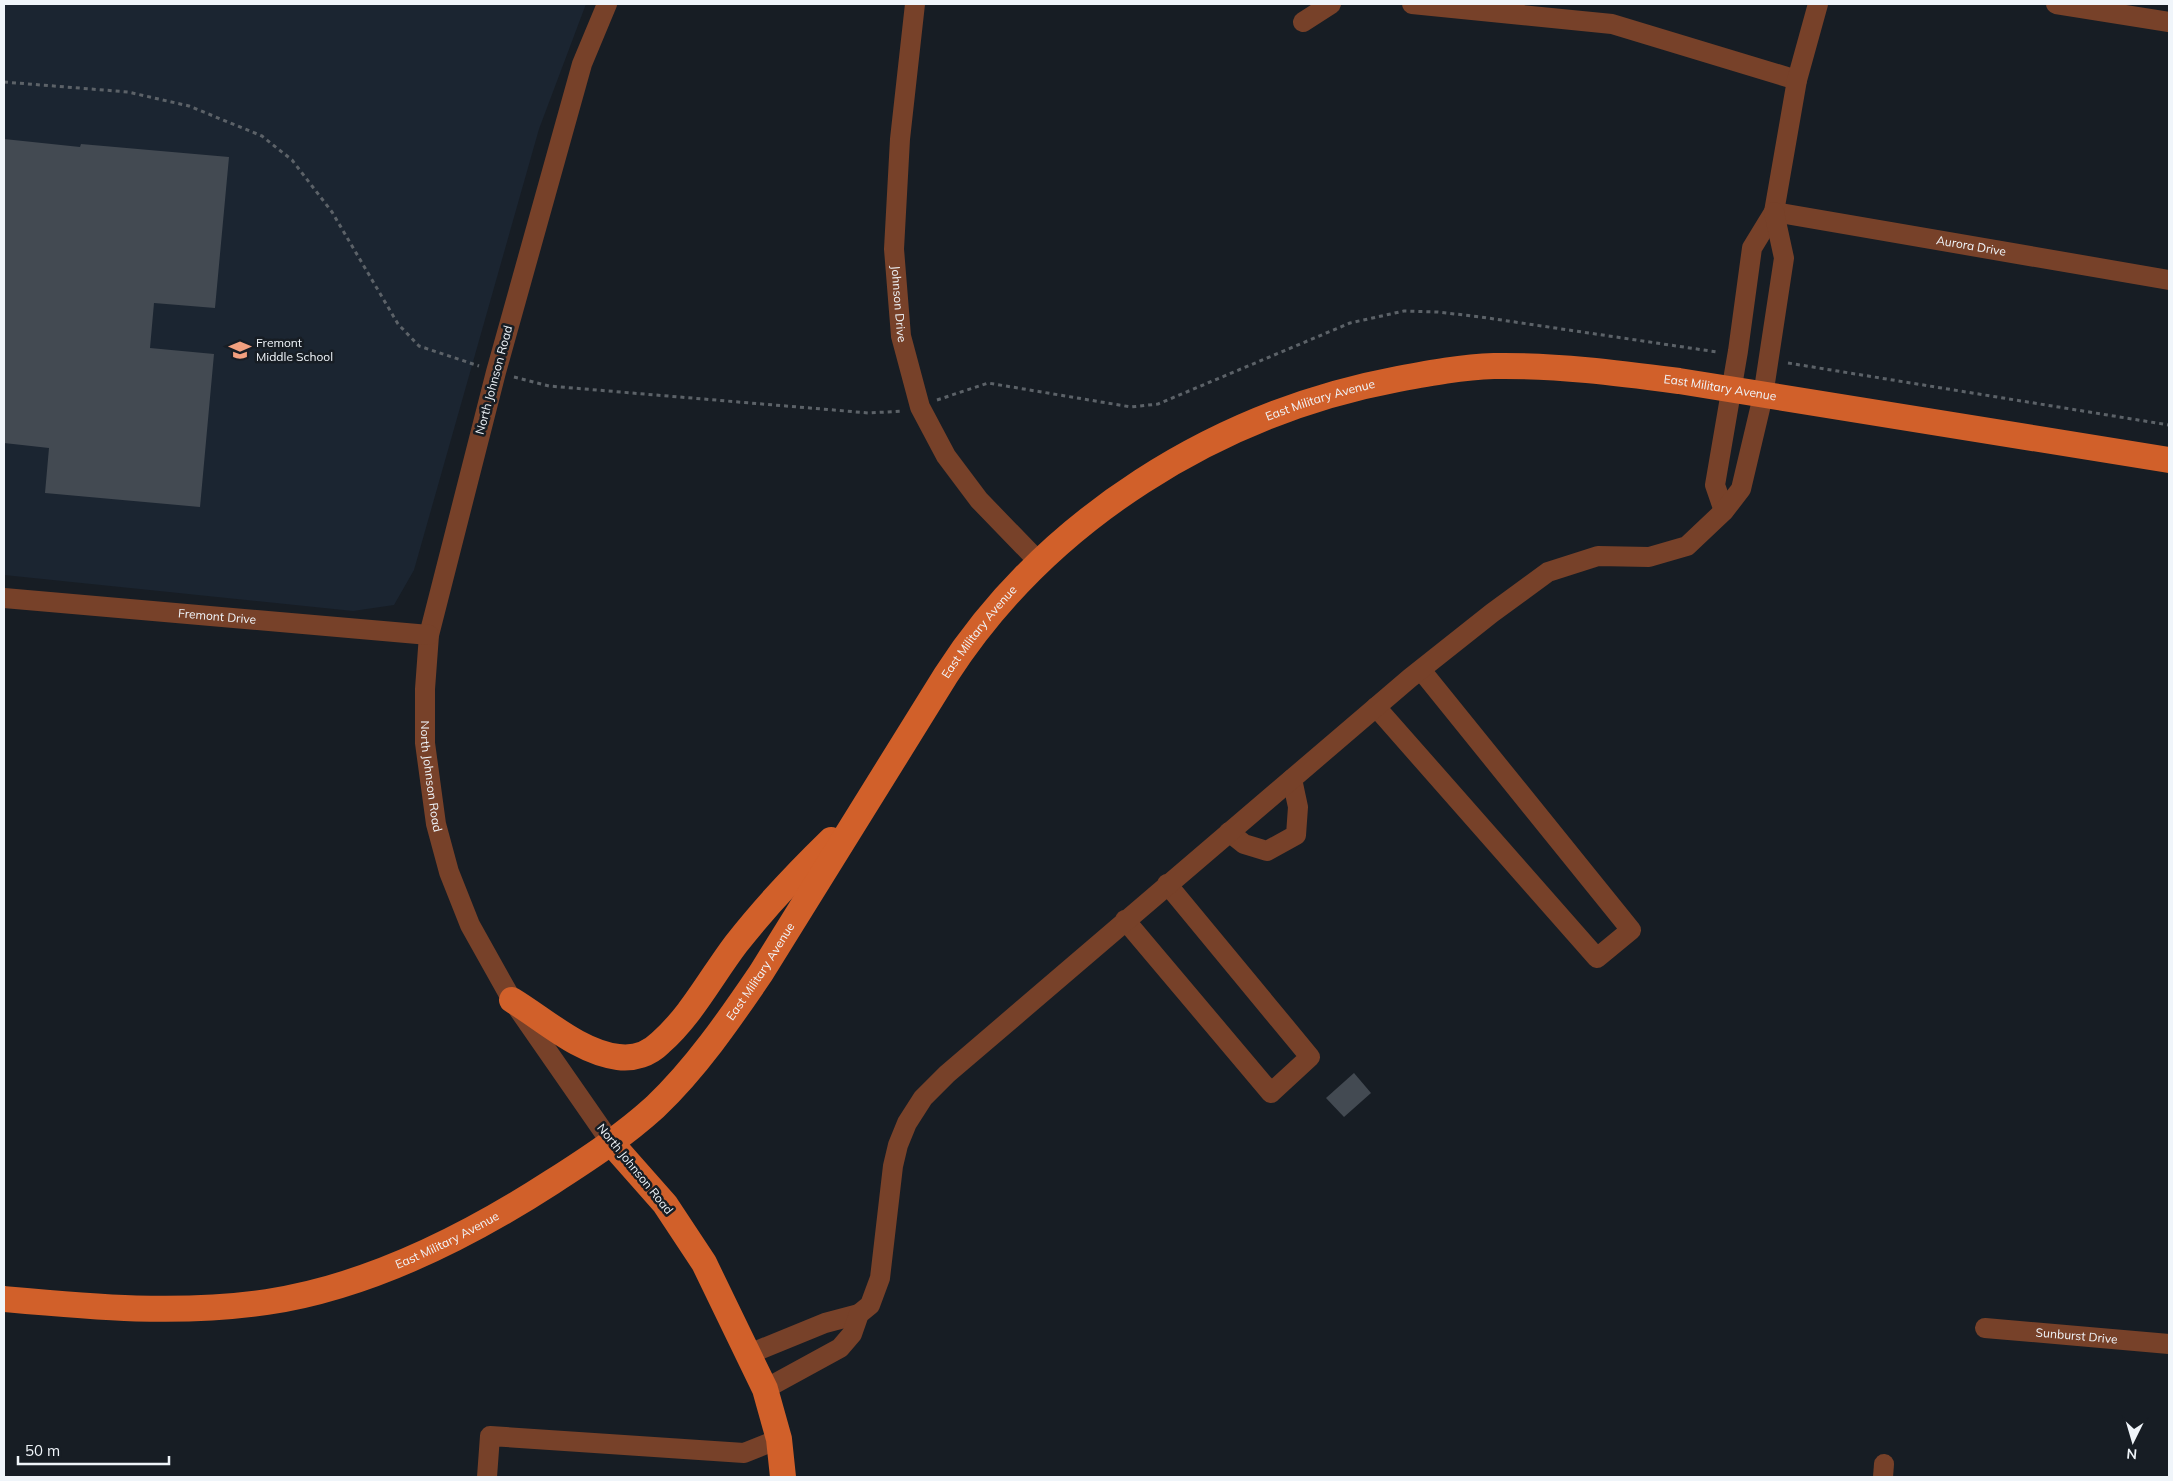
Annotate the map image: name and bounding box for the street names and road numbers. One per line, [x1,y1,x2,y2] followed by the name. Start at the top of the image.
[1935,232,2007,259] street label: Aurora Drive
[888,265,910,344] street label: Johnson Drive
[472,324,515,436] street label: North Johnson Road
[1663,371,1778,404] street label: East Military Avenue
[1263,376,1376,424] street label: East Military Avenue
[938,582,1020,681] street label: East Military Avenue
[178,605,257,627] street label: Fremont Drive
[418,721,446,834] street label: North Johnson Road
[723,920,798,1023] street label: East Military Avenue
[594,1120,676,1217] street label: North Johnson Road
[393,1208,501,1272] street label: East Military Avenue
[2035,1324,2118,1347] street label: Sunburst Drive

